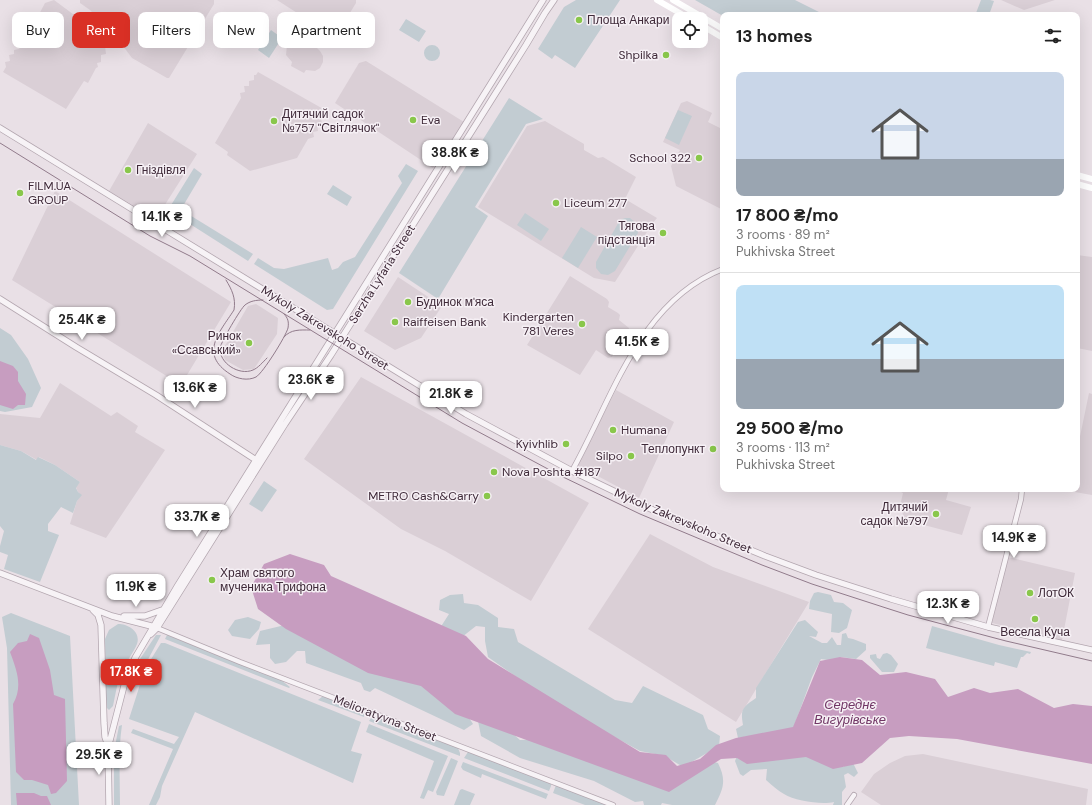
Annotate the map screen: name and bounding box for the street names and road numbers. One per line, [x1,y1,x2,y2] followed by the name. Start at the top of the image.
[345,221,419,327] street label: Serzha Lyfaria Street
[258,282,392,374] street label: Mykoly Zakrevskoho Street
[612,485,754,557] street label: Mykoly Zakrevskoho Street
[331,691,439,745] street label: Melioratyvna Street

